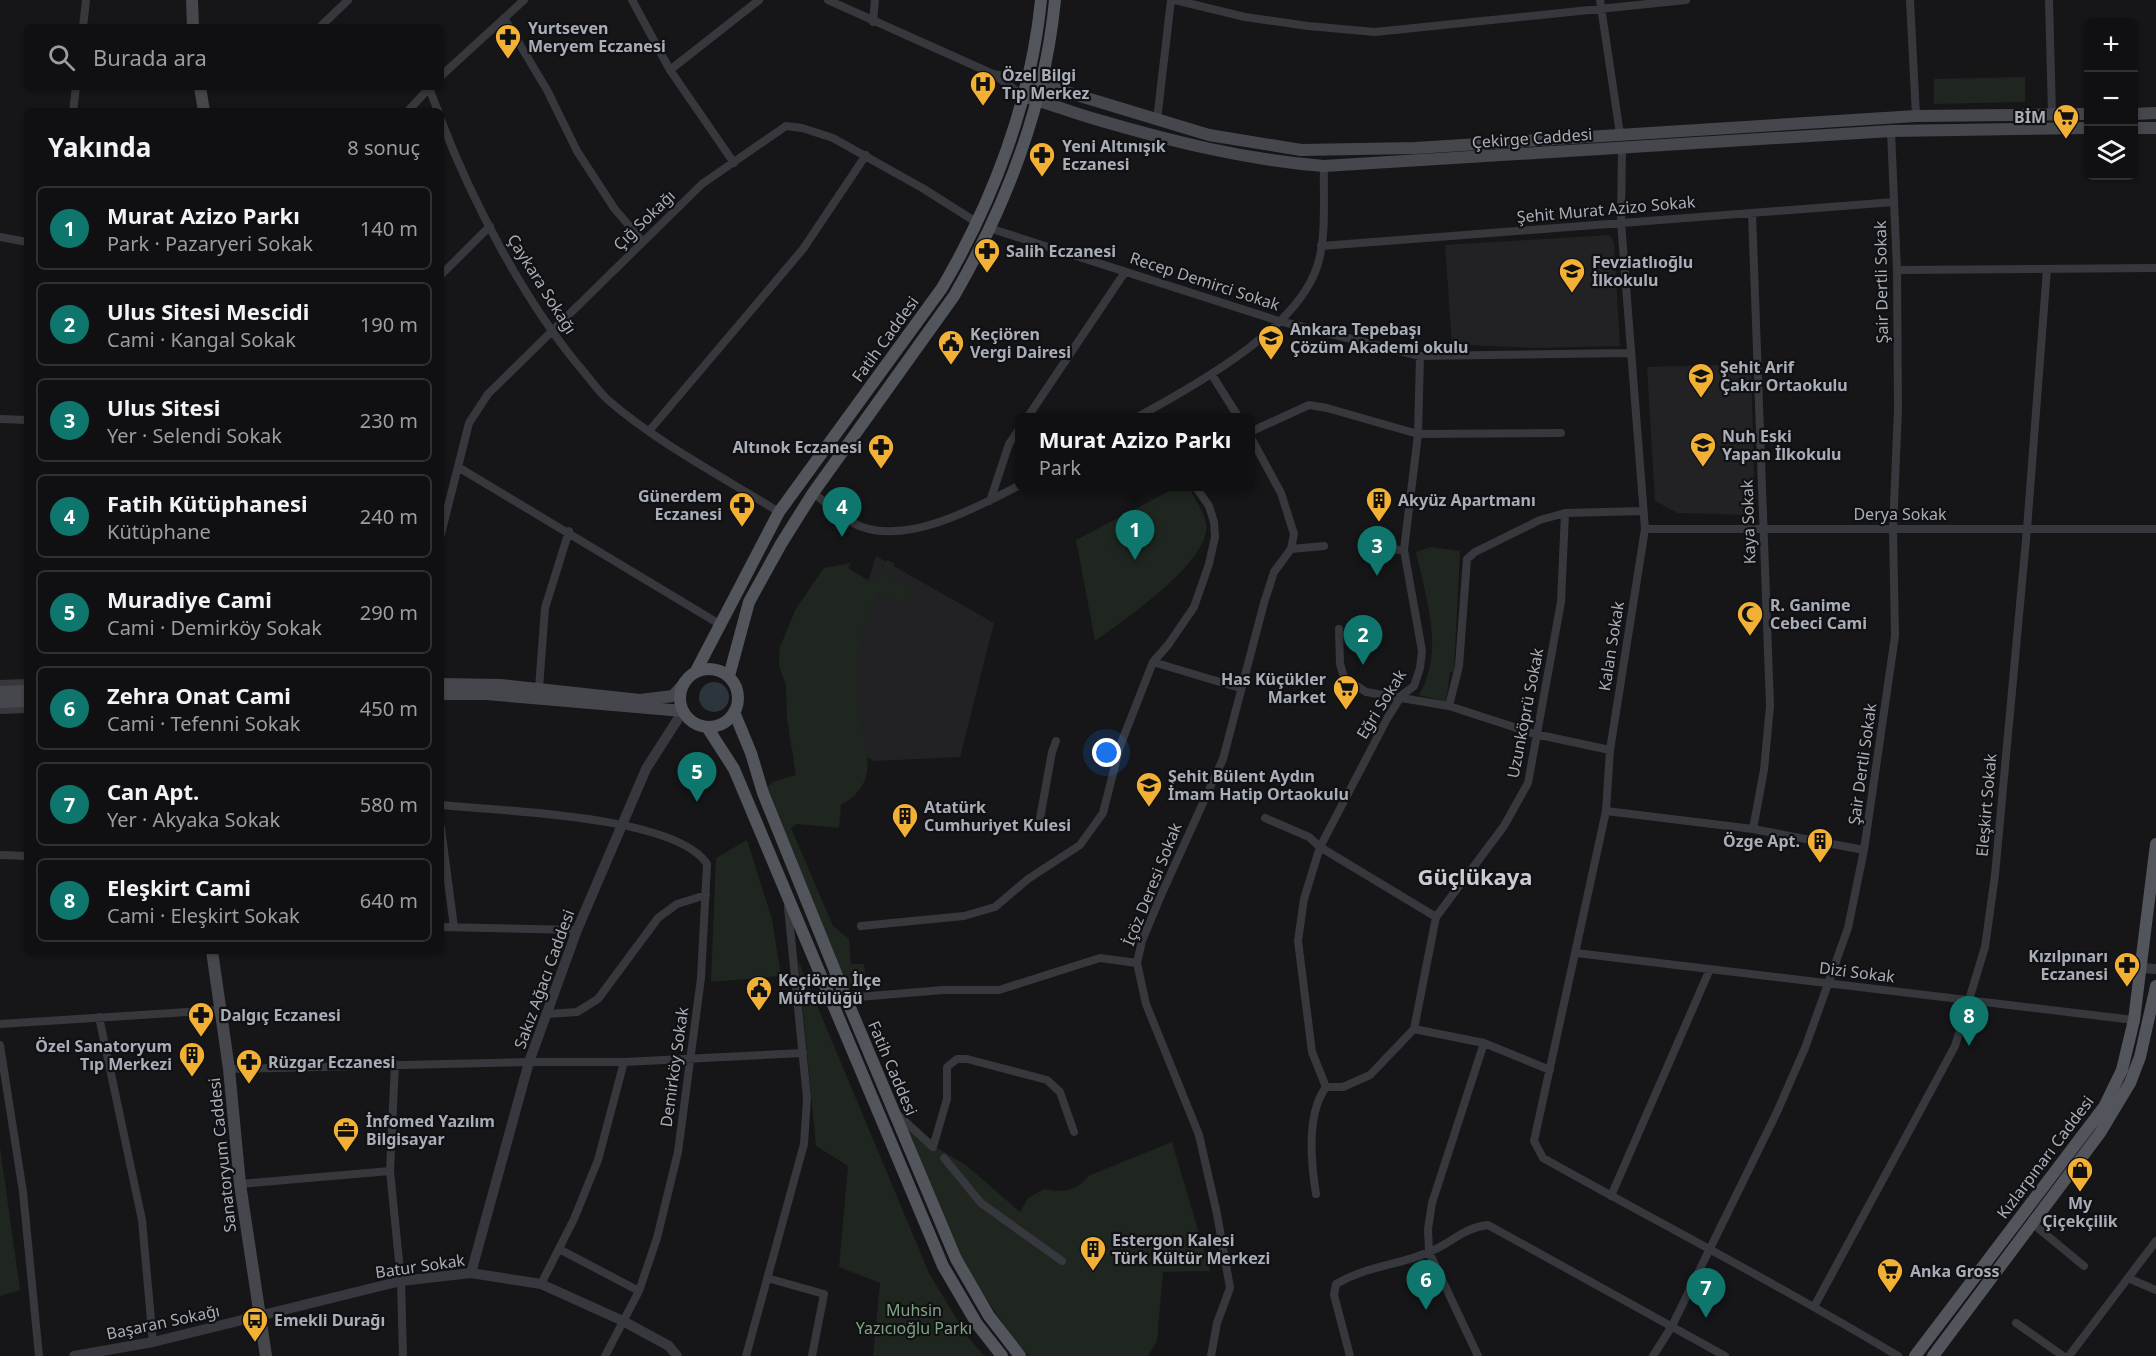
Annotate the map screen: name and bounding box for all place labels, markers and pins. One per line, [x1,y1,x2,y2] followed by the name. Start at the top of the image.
[528,17,666,57] place label: Yurtseven Meryem Eczanesi
[493,22,523,60] pharmacy icon: Yurtseven Meryem Eczanesi
[1002,64,1089,104] place label: Özel Bilgi Tıp Merkez
[968,69,998,107] hospital icon: Özel Bilgi Tıp Merkez
[2051,102,2081,140] supermarket icon: BİM
[2014,106,2046,128] place label: BİM
[1062,135,1166,175] place label: Yeni Altınışık Eczanesi
[1027,140,1057,178] pharmacy icon: Yeni Altınışık Eczanesi
[972,236,1002,274] pharmacy icon: Salih Eczanesi
[1006,240,1116,262] place label: Salih Eczanesi
[1592,251,1693,291] place label: Fevziatlıoğlu İlkokulu
[1557,256,1587,294] school or university icon: Fevziatlıoğlu İlkokulu
[1290,318,1468,358] place label: Ankara Tepebaşı Çözüm Akademi okulu
[970,323,1071,363] place label: Keçiören Vergi Dairesi
[1256,323,1286,361] school or university icon: Ankara Tepebaşı Çözüm Akademi okulu
[936,328,966,366] public building icon: Keçiören Vergi Dairesi
[1720,356,1848,396] place label: Şehit Arif Çakır Ortaokulu
[1686,361,1716,399] school or university icon: Şehit Arif Çakır Ortaokulu
[1722,425,1841,465] place label: Nuh Eski Yapan İlkokulu
[1688,430,1718,468] school or university icon: Nuh Eski Yapan İlkokulu
[866,432,896,470] pharmacy icon: Altınok Eczanesi
[732,436,862,458] place label: Altınok Eczanesi
[638,485,722,525] place label: Günerdem Eczanesi
[1364,485,1394,523] building icon: Akyüz Apartmanı
[822,488,862,537] pin: 4
[1398,489,1536,511] place label: Akyüz Apartmanı
[727,490,757,528] pharmacy icon: Günerdem Eczanesi
[1116,510,1154,560] pin: 1
[1358,526,1396,576] pin: 3
[1770,594,1867,634] place label: R. Ganime Cebeci Cami
[1735,599,1765,637] mosque icon: R. Ganime Cebeci Cami
[1344,616,1382,665] pin: 2
[1221,668,1326,708] place label: Has Küçükler Market
[1331,673,1361,711] supermarket icon: Has Küçükler Market
[678,752,716,802] pin: 5
[1168,765,1349,805] place label: Şehit Bülent Aydın İmam Hatip Ortaokulu
[1134,770,1164,808] school or university icon: Şehit Bülent Aydın İmam Hatip Ortaokulu
[924,796,1071,836] place label: Atatürk Cumhuriyet Kulesi
[890,801,920,839] building icon: Atatürk Cumhuriyet Kulesi
[1805,826,1835,864] building icon: Özge Apt.
[1723,830,1800,852] place label: Özge Apt.
[2028,945,2108,985] place label: Kızılpınarı Eczanesi
[2112,950,2142,988] pharmacy icon: Kızılpınarı Eczanesi
[778,969,881,1009] place label: Keçiören İlçe Müftülüğü
[744,974,774,1012] public building icon: Keçiören İlçe Müftülüğü
[1950,996,1988,1046] pin: 8
[186,1000,216,1038] pharmacy icon: Dalgıç Eczanesi
[220,1004,341,1026] place label: Dalgıç Eczanesi
[35,1035,172,1075] place label: Özel Sanatoryum Tıp Merkezi
[177,1040,207,1078] building icon: Özel Sanatoryum Tıp Merkezi
[234,1047,264,1085] pharmacy icon: Rüzgar Eczanesi
[268,1051,395,1073] place label: Rüzgar Eczanesi
[366,1110,495,1150] place label: İnfomed Yazılım Bilgisayar
[331,1115,361,1153] office icon: İnfomed Yazılım Bilgisayar
[2065,1155,2095,1193] shop icon: My Çiçekçilik
[2042,1192,2118,1232] place label: My Çiçekçilik
[1112,1229,1270,1269] place label: Estergon Kalesi Türk Kültür Merkezi
[1078,1234,1108,1272] building icon: Estergon Kalesi Türk Kültür Merkezi
[1875,1256,1905,1294] supermarket icon: Anka Gross
[1406,1260,1446,1310] pin: 6
[1910,1260,2000,1282] place label: Anka Gross
[1686,1268,1726,1318] pin: 7
[240,1305,270,1343] bus stop icon: Emekli Durağı
[274,1309,385,1331] place label: Emekli Durağı

